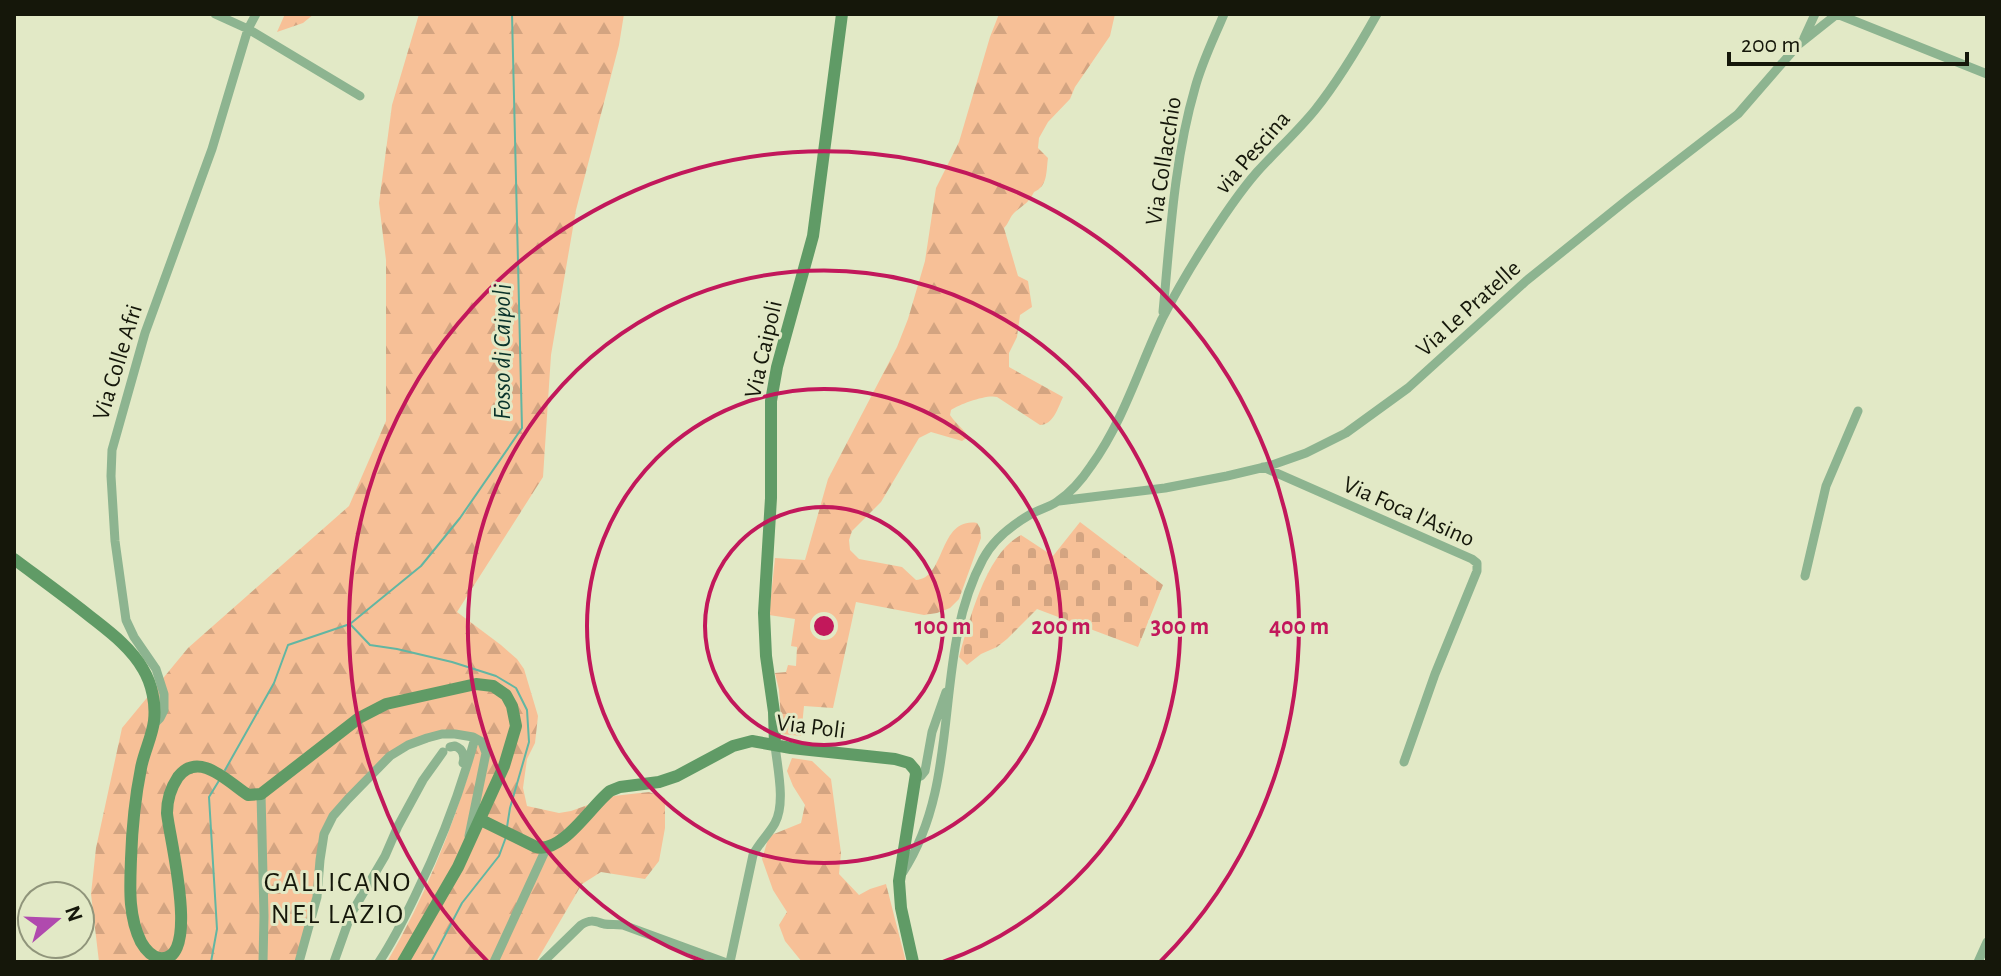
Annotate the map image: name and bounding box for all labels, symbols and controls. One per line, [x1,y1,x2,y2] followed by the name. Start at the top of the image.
[1729,16,1967,66] scale bar
[1741,33,1800,57] text: 200 m
[1142,95,1186,227] street label: Via Collacchio
[1211,107,1295,199] street label: via Pescina
[1412,256,1525,362] street label: Via Le Pratelle
[489,284,515,420] water label: Fosso di Caipoli
[741,298,787,400] street label: Via Caipoli
[89,302,147,423] street label: Via Colle Afri
[1339,472,1478,552] street label: Via Foca l'Asino
[810,612,838,640] centre of rings
[915,615,971,639] text: 100 m
[1031,615,1091,639] text: 200 m
[1151,615,1209,639] text: 300 m
[1269,615,1329,639] text: 400 m
[775,711,847,743] street label: Via Poli
[264,869,412,929] district label: GALLICANO NEL LAZIO
[16,880,96,960] north arrow
[61,903,87,925] text: N

